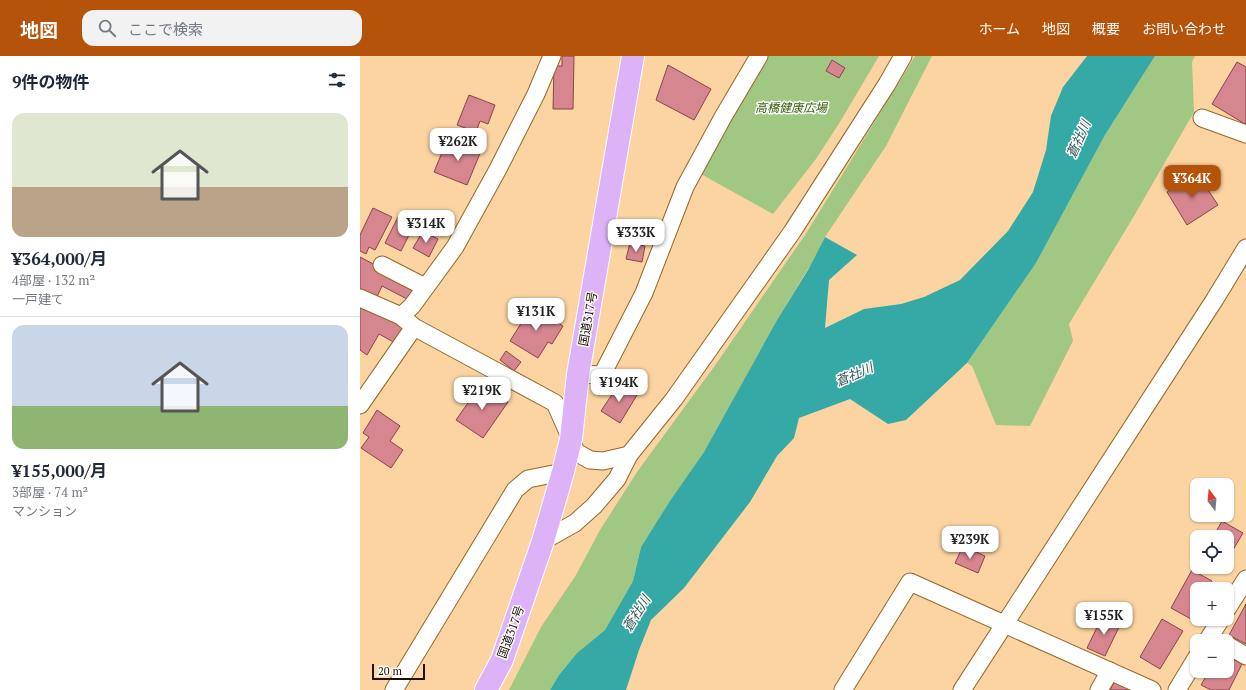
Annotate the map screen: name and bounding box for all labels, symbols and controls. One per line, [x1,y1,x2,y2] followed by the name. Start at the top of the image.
[82,10,362,46] search box
[20,17,58,42] text: 地図
[96,17,118,39] icon: search
[128,19,203,39] text: ここで検索
[978,19,1020,38] text: ホーム
[1042,19,1070,38] text: 地図
[1092,19,1120,38] text: 概要
[1142,19,1226,38] text: お問い合わせ
[326,69,348,91] icon: filters
[12,70,90,93] text: 9件の物件
[755,100,829,115] park label: 高橋健康広場
[1062,116,1095,160] water label: 蒼社川
[430,128,486,162] pin: ¥262K
[439,132,477,150] text: ¥262K
[144,139,216,211] icon: home
[1164,165,1220,199] pin: ¥364K
[1173,169,1211,187] text: ¥364K
[398,210,454,244] pin: ¥314K
[407,214,445,232] text: ¥314K
[608,219,664,253] pin: ¥333K
[617,223,655,241] text: ¥333K
[12,247,107,270] text: ¥364,000/月
[12,271,95,289] text: 4部屋 · 132 m²
[12,290,64,308] text: 一戸建て
[575,290,600,347] street label: 国道317号
[508,298,564,332] pin: ¥131K
[517,302,555,320] text: ¥131K
[144,351,216,423] icon: home
[833,357,877,390] water label: 蒼社川
[591,369,647,403] pin: ¥194K
[600,373,638,391] text: ¥194K
[454,377,510,411] pin: ¥219K
[463,381,501,399] text: ¥219K
[12,459,107,482] text: ¥155,000/月
[1190,478,1234,522] north arrow
[1190,478,1234,678] map controls
[12,483,88,501] text: 3部屋 · 74 m²
[12,502,77,520] text: マンション
[942,526,998,560] pin: ¥239K
[951,530,989,548] text: ¥239K
[1190,530,1234,574] button: locate
[1190,582,1234,626] button: +
[618,590,655,634] water label: 蒼社川
[1076,602,1132,636] pin: ¥155K
[494,603,527,660] street label: 国道317号
[1085,606,1123,624] text: ¥155K
[1190,634,1234,678] button: −
[372,662,425,681] scale bar
[378,664,402,678] text: 20 m

